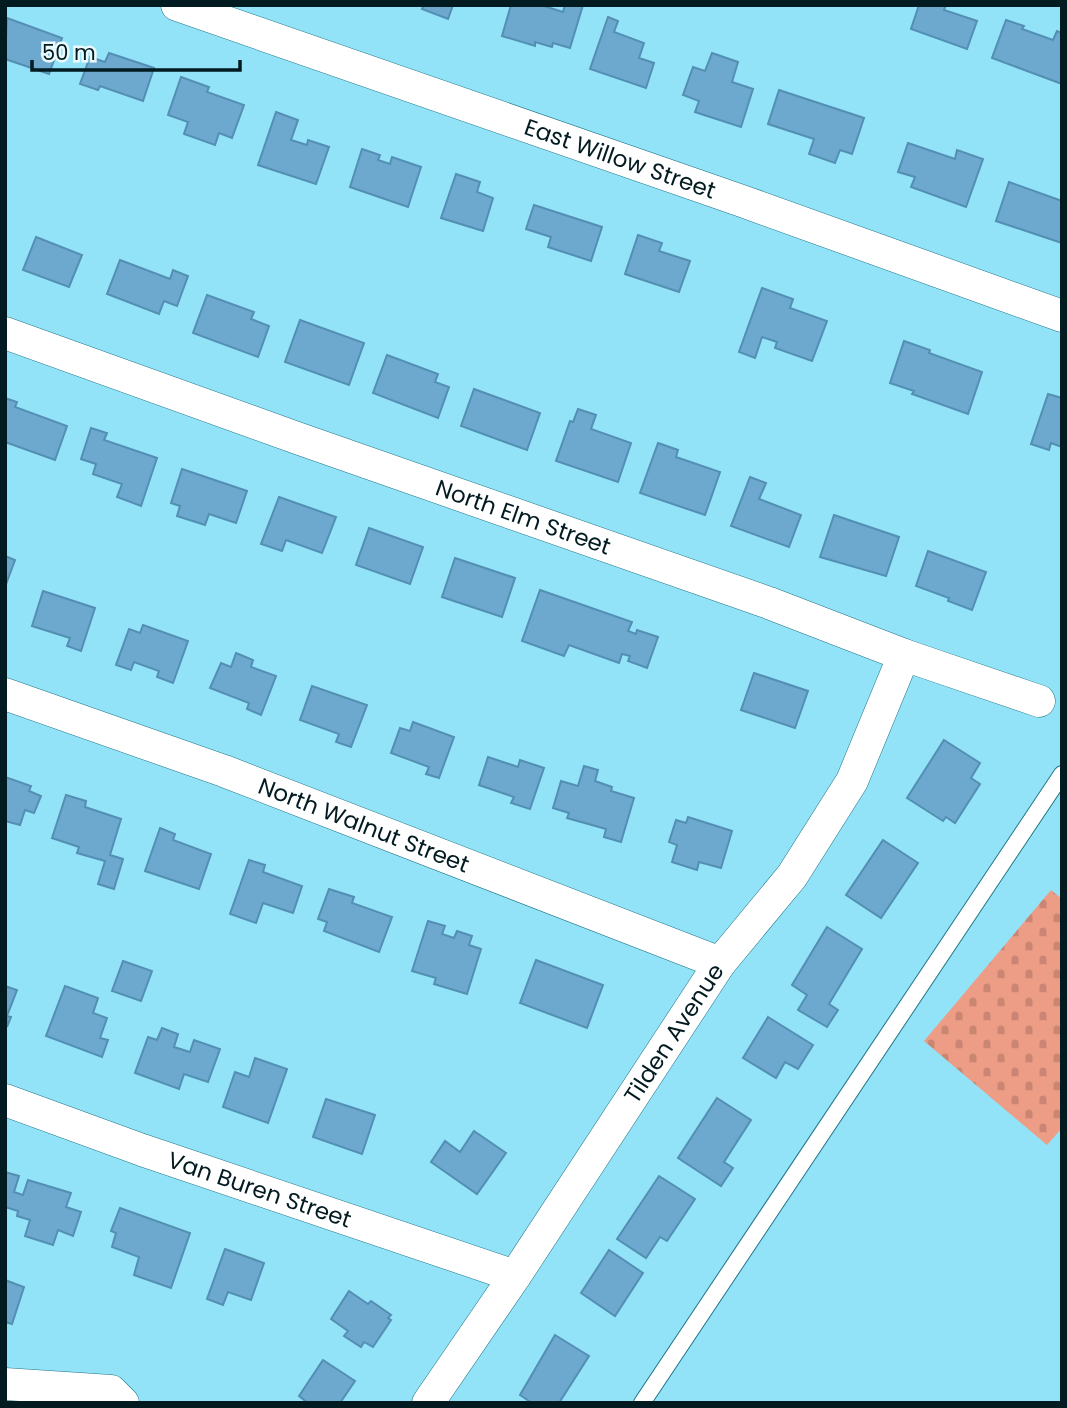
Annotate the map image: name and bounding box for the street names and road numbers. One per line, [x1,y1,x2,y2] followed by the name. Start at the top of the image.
[520,111,720,207] street label: East Willow Street
[431,472,615,562] street label: North Elm Street
[254,770,474,880] street label: North Walnut Street
[616,957,731,1109] street label: Tilden Avenue
[164,1144,356,1236] street label: Van Buren Street

